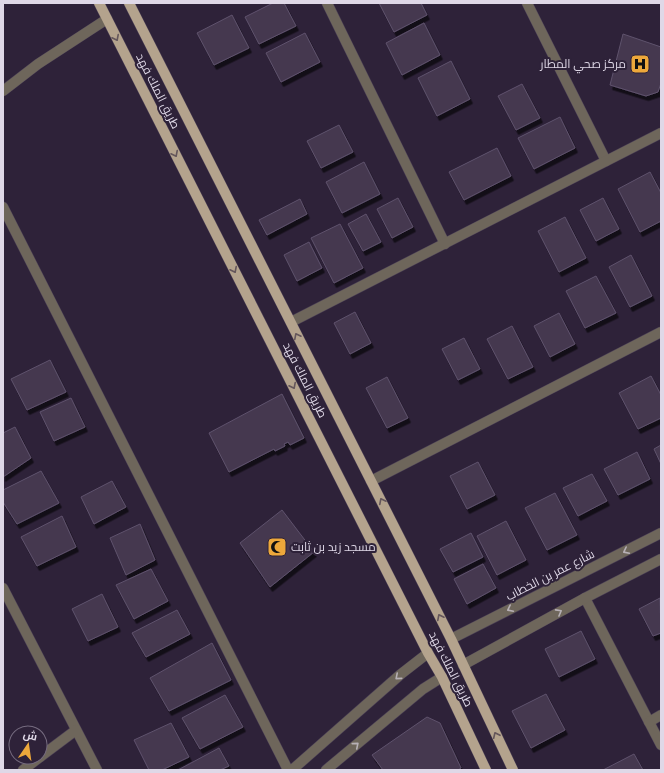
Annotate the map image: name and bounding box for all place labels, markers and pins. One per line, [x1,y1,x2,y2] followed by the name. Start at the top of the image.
[629,53,651,75] hospital icon: مركز صحي المطار
[539,56,626,74] place label: مركز صحي المطار
[266,536,288,558] mosque icon: مسجد زيد بن ثابت
[291,539,376,554] place label: مسجد زيد بن ثابت

